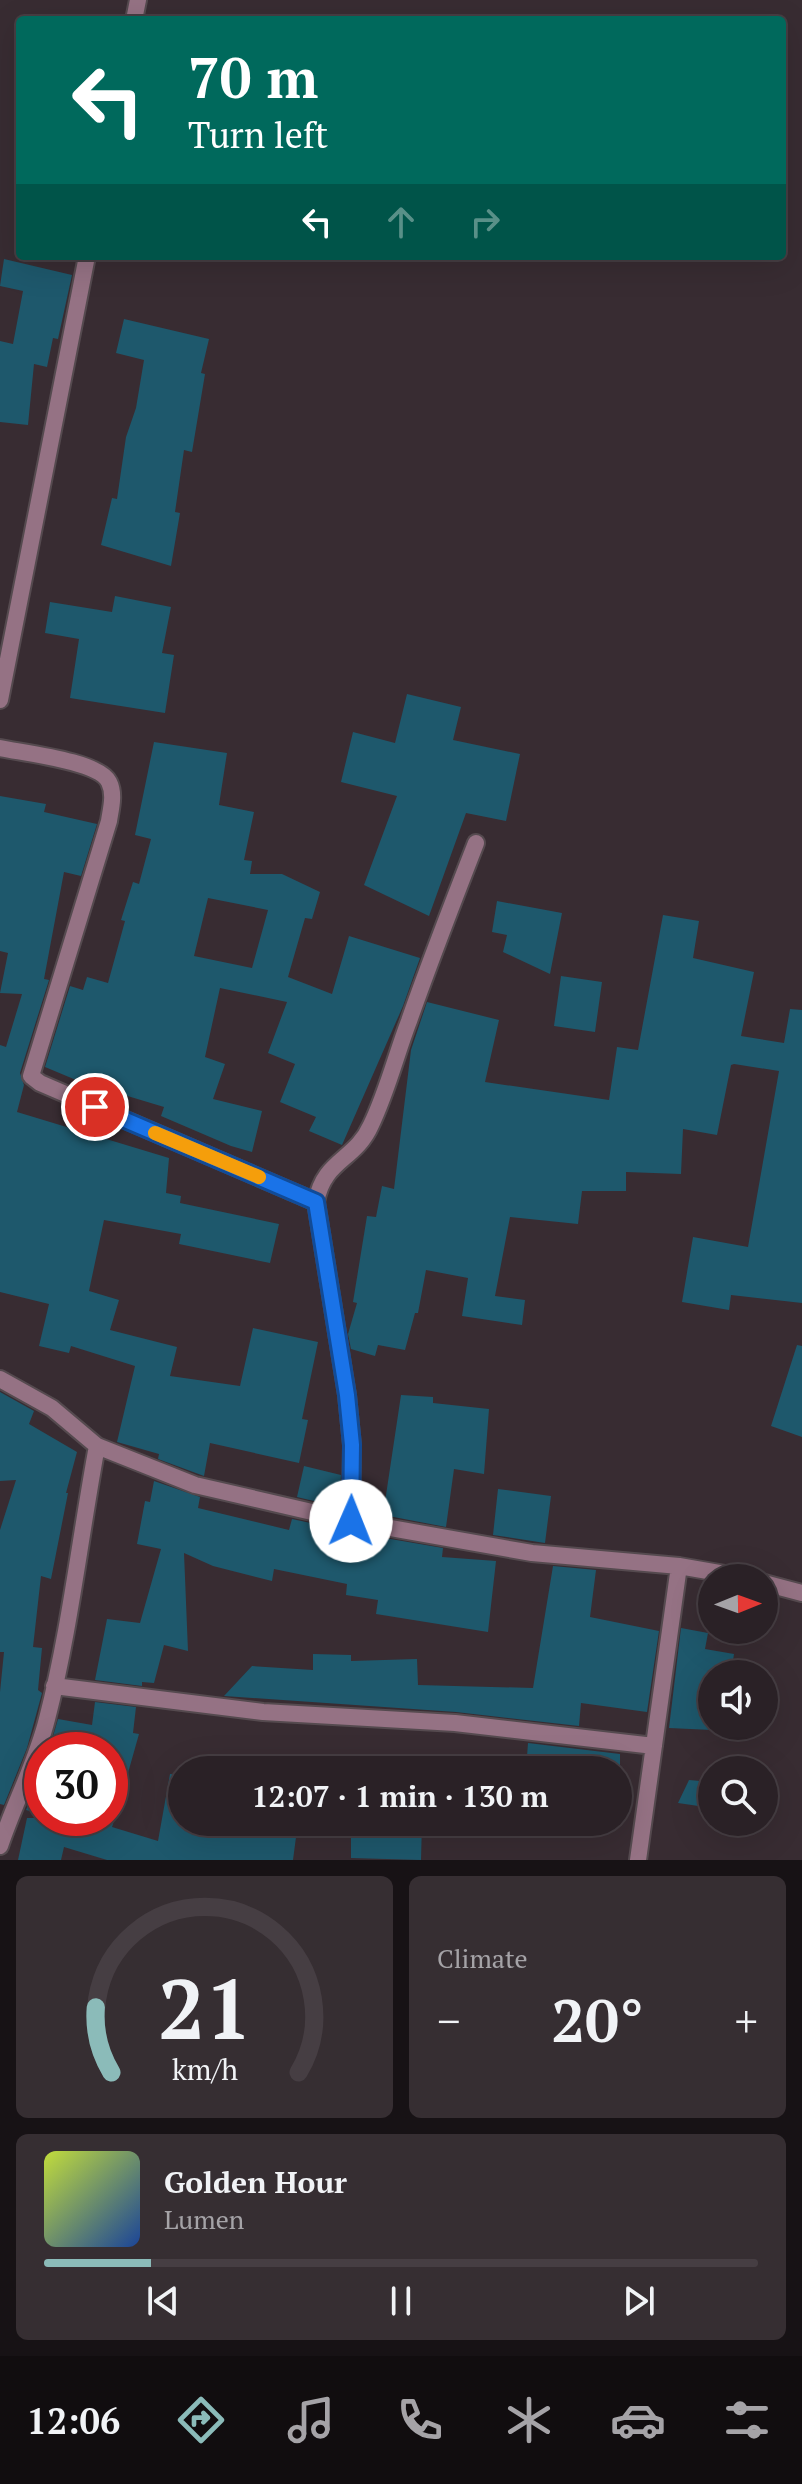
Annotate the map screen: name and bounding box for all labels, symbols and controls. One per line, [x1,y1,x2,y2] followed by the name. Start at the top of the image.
[188,40,318,114] text: 70 m
[56,48,160,152] icon: left
[188,111,328,158] text: Turn left
[295,200,339,244] icon: left
[379,200,423,244] icon: ahead
[463,200,507,244] icon: right
[61,1073,129,1141] pin
[73,1085,117,1129] icon: arrive
[309,1479,393,1563] position arrow
[698,1564,778,1644] north arrow
[698,1564,778,1836] map controls
[698,1660,778,1740] button: sound
[24,1732,128,1836] speed limit sign: 30
[698,1756,778,1836] button: search
[252,1776,548,1816] text: 12:07 · 1 min · 130 m
[437,1941,528,1975] text: Climate
[157,1953,252,2063] text: 21
[551,1980,644,2059] text: 20°
[437,1991,460,2050] text: −
[735,1991,758,2050] text: +
[171,2050,238,2088] text: km/h
[164,2162,347,2202] text: Golden Hour
[164,2202,244,2236] text: Lumen
[141,2279,185,2323] icon: previous
[379,2279,423,2323] icon: pause
[617,2279,661,2323] icon: next
[173,2392,229,2448] icon: directions
[283,2392,339,2448] icon: music
[392,2392,448,2448] icon: phone
[501,2392,557,2448] icon: climate
[610,2392,666,2448] icon: car
[719,2392,775,2448] icon: filters
[27,2397,120,2444] text: 12:06

